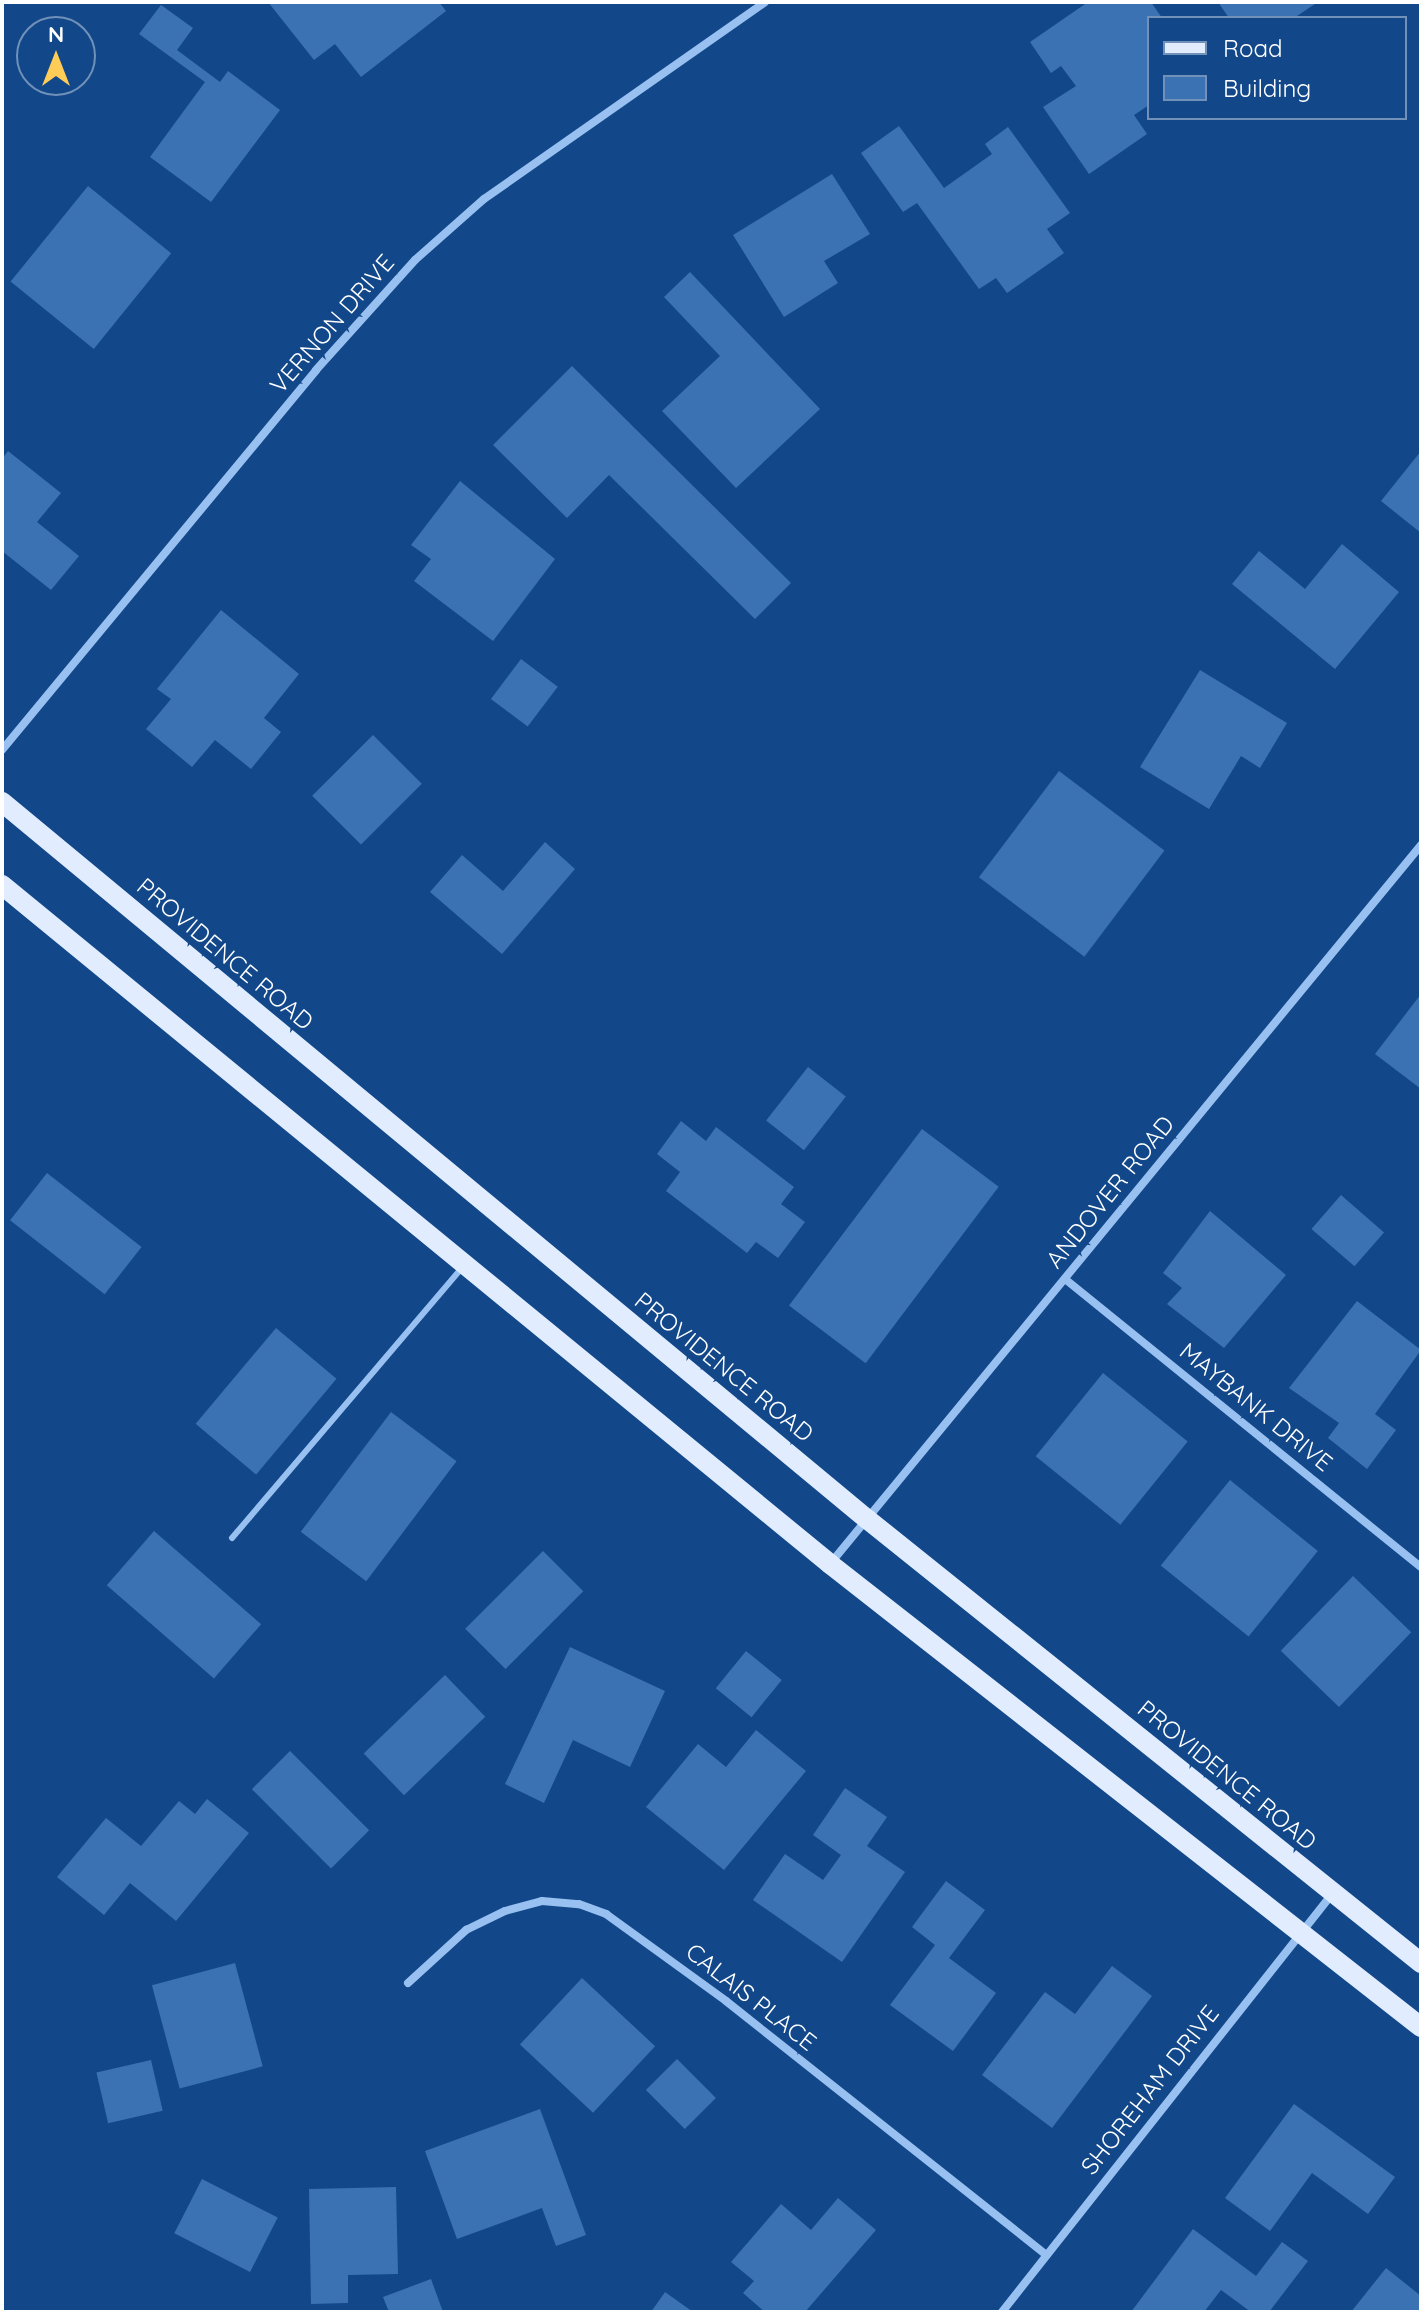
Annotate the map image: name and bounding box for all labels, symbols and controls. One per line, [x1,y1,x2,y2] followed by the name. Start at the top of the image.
[16,16,96,96] north arrow
[1147,16,1407,120] legend
[48,20,64,48] text: N
[1223,33,1283,63] text: Road
[1223,73,1311,103] text: Building
[264,249,400,399] street label: VERNON DRIVE
[131,872,319,1036] street label: PROVIDENCE ROAD
[1040,1110,1180,1274] street label: ANDOVER ROAD
[629,1286,819,1448] street label: PROVIDENCE ROAD
[1174,1337,1338,1477] street label: MAYBANK DRIVE
[1132,1694,1322,1856] street label: PROVIDENCE ROAD
[680,1937,822,2057] street label: CALAIS PLACE
[1075,2000,1225,2180] street label: SHOREHAM DRIVE

